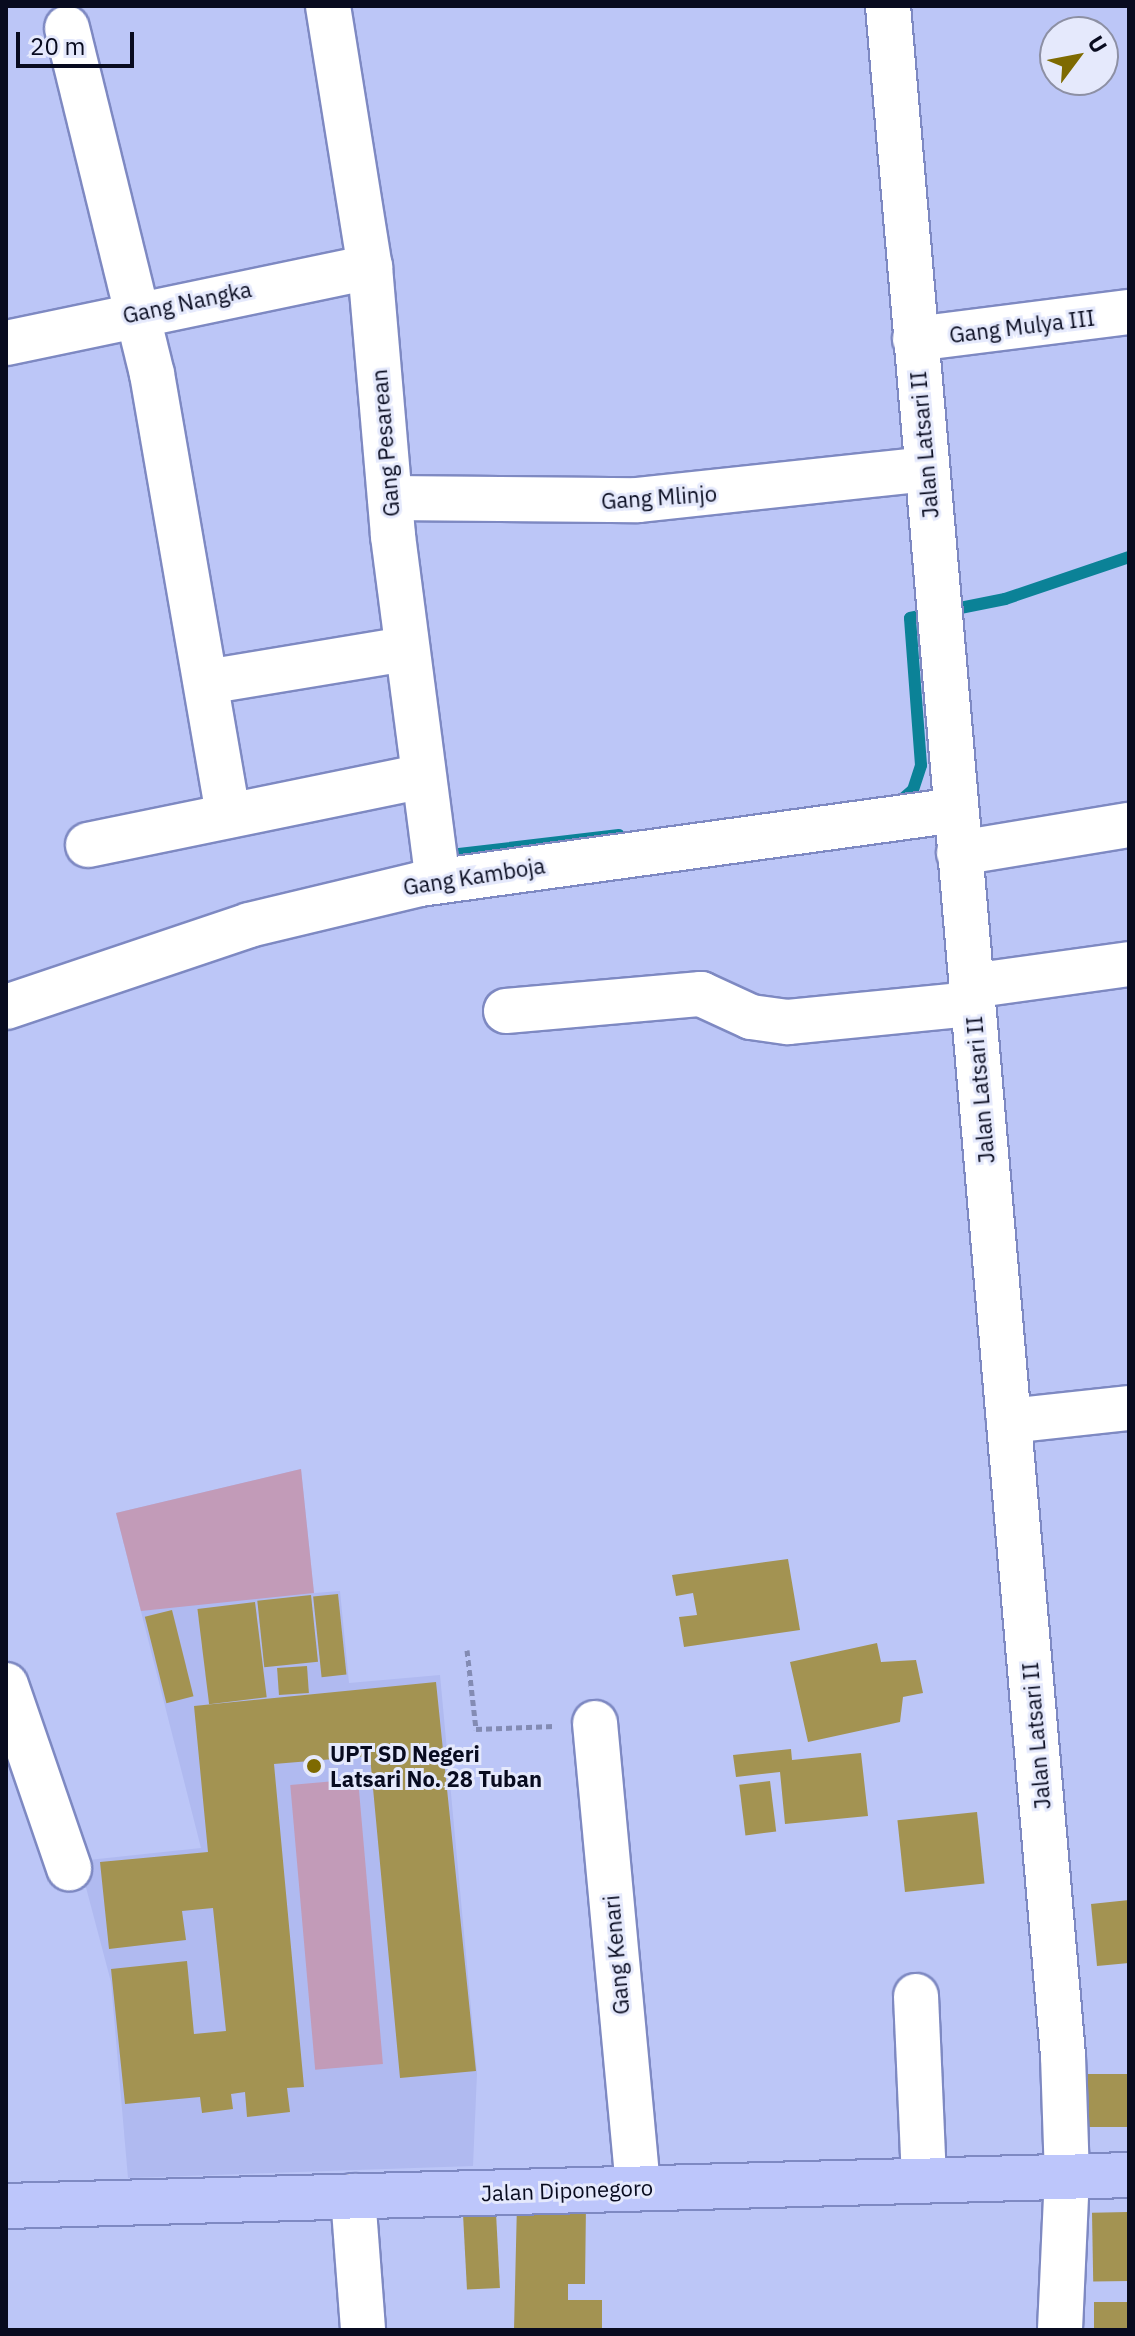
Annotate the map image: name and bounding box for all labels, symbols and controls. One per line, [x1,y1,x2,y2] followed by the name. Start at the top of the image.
[20,16,138,66] scale bar
[1039,16,1119,96] north arrow
[30,30,85,62] text: 20 m
[1082,30,1114,58] text: U
[120,275,254,329] street label: Gang Nangka
[948,304,1096,348] street label: Gang Mulya III
[365,368,405,518] street label: Gang Pesarean
[904,370,944,520] street label: Jalan Latsari II
[600,480,718,514] street label: Gang Mlinjo
[401,852,547,900] street label: Gang Kamboja
[960,1015,1000,1165] street label: Jalan Latsari II
[1016,1661,1056,1811] street label: Jalan Latsari II
[330,1740,542,1792] place label: UPT SD Negeri Latsari No. 28 Tuban
[305,1757,323,1775] marker: UPT SD Negeri Latsari No. 28 Tuban
[598,1894,634,2016] street label: Gang Kenari
[480,2174,654,2206] street label: Jalan Diponegoro

